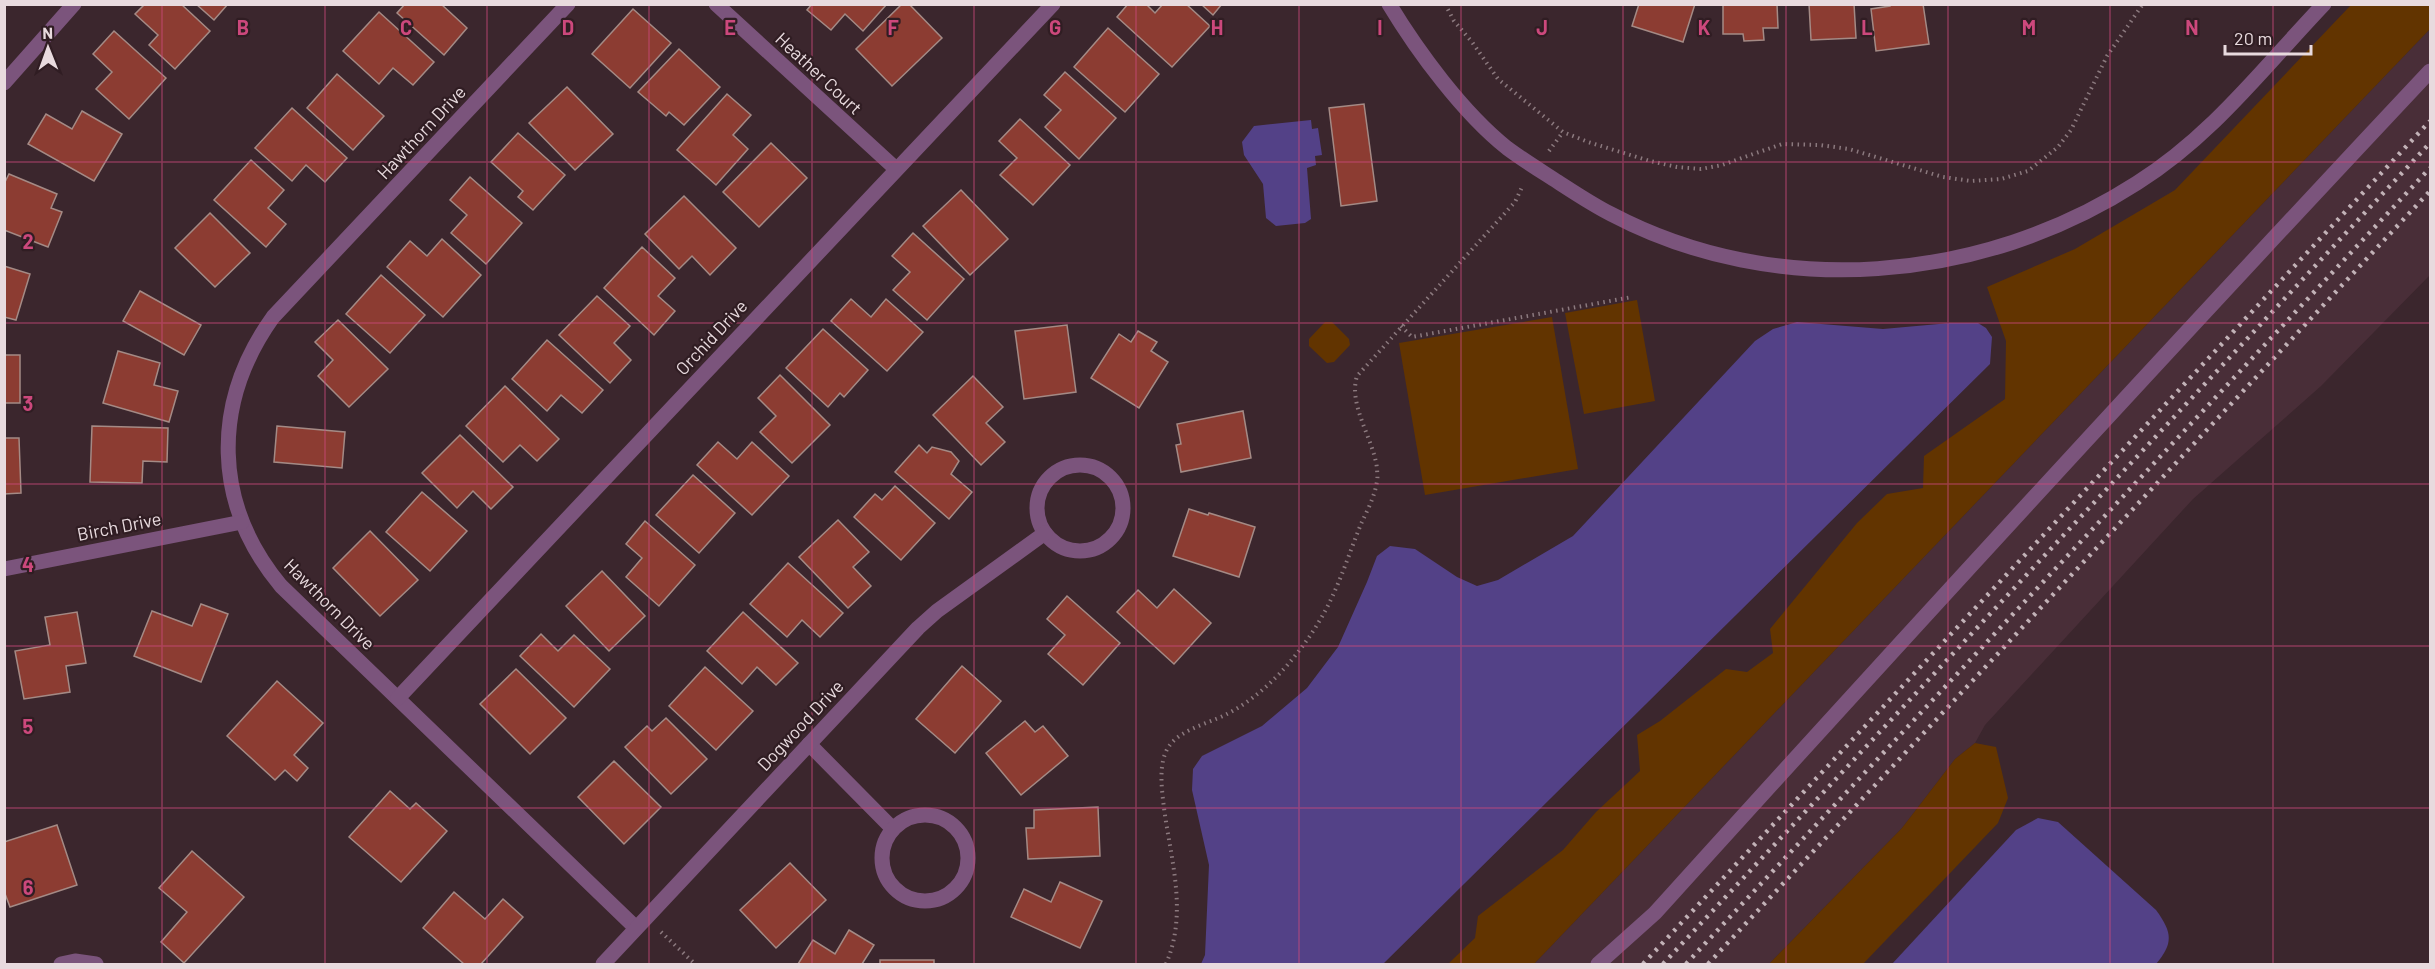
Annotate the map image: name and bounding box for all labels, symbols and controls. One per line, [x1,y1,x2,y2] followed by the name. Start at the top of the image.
[237,15,249,39] text: B
[400,15,412,39] text: C
[562,15,574,39] text: D
[724,15,736,39] text: E
[887,15,899,39] text: F
[1049,15,1061,39] text: G
[1211,15,1223,39] text: H
[1377,15,1383,39] text: I
[1536,15,1548,39] text: J
[1698,15,1711,39] text: K
[1861,15,1873,39] text: L
[2022,15,2036,39] text: M
[2185,15,2199,39] text: N
[18,18,78,78] north arrow
[2225,18,2310,56] scale bar
[42,23,53,42] text: N
[771,27,867,119] street label: Heather Court
[2234,27,2272,49] text: 20 m
[372,81,470,183] street label: Hawthorn Drive
[22,229,34,253] text: 2
[671,295,751,379] street label: Orchid Drive
[23,391,33,415] text: 3
[75,507,163,545] street label: Birch Drive
[22,552,34,576] text: 4
[280,554,380,654] street label: Hawthorn Drive
[752,675,848,775] street label: Dogwood Drive
[23,714,34,738] text: 5
[23,875,34,899] text: 6

